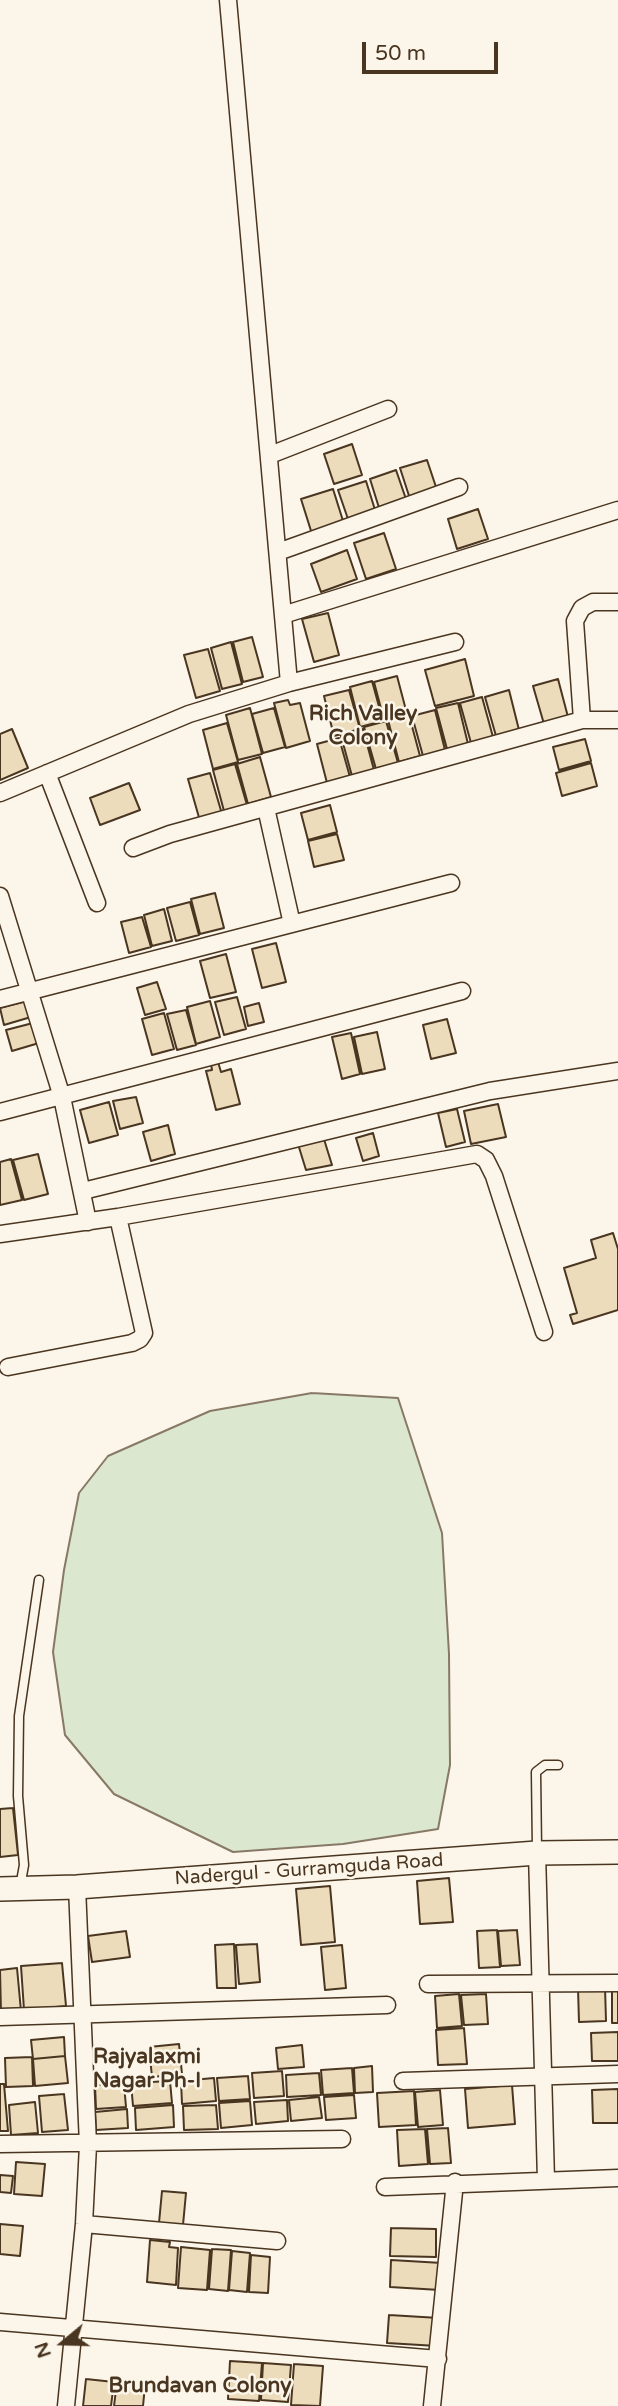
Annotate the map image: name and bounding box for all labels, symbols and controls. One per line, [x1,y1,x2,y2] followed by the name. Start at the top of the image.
[366,28,503,72] scale bar
[375,41,426,66] text: 50 m
[309,701,417,751] district label: Rich Valley Colony
[174,1849,444,1891] street label: Nadergul - Gurramguda Road
[93,2044,201,2094] district label: Rajyalaxmi Nagar Ph-I
[28,2308,98,2378] north arrow
[30,2339,56,2361] text: N
[109,2373,291,2399] district label: Brundavan Colony

